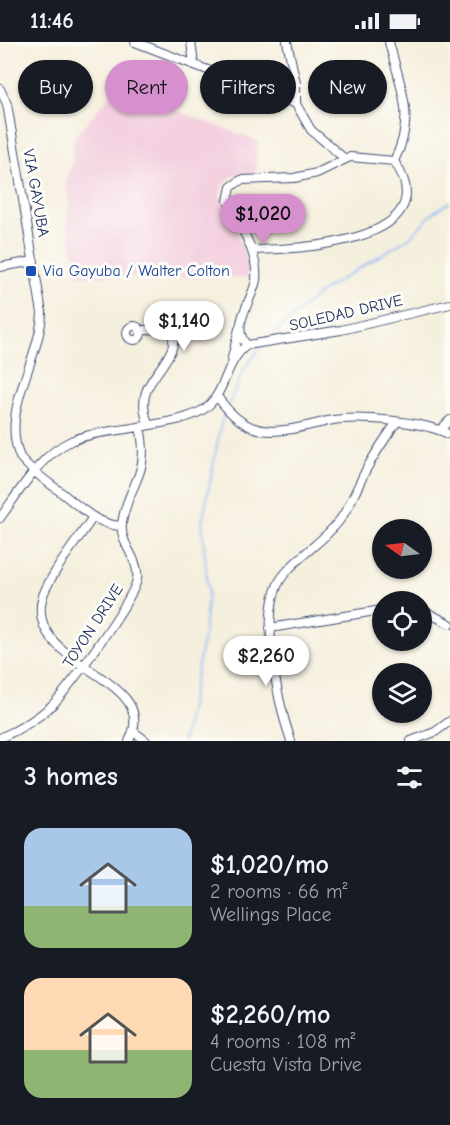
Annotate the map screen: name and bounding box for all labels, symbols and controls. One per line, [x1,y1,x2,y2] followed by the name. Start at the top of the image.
[30,8,74,34] text: 11:46
[18,60,93,114] chip: Buy
[105,60,188,114] chip: Rent
[200,60,296,114] chip: Filters
[308,60,387,114] chip: New
[19,148,53,238] street label: VIA GAYUBA
[214,194,312,245] pin: $1,020
[235,202,291,225] text: $1,020
[43,262,230,280] place label: Via Gayuba / Walter Colton
[24,264,38,278] marker: Via Gayuba / Walter Colton
[288,291,405,335] street label: SOLEDAD DRIVE
[135,301,233,352] pin: $1,140
[158,309,210,332] text: $1,140
[372,519,432,579] north arrow
[372,519,432,723] map controls
[59,580,127,671] street label: TOYON DRIVE
[372,591,432,651] button: locate
[217,636,315,687] pin: $2,260
[237,644,295,667] text: $2,260
[372,663,432,723] button: layers
[393,761,426,794] icon: filters
[24,762,118,792] text: 3 homes
[210,850,329,880] text: $1,020/mo
[72,852,144,924] icon: home
[210,880,348,903] text: 2 rooms · 66 m²
[210,903,332,926] text: Wellings Place
[210,1000,331,1030] text: $2,260/mo
[72,1002,144,1074] icon: home
[210,1030,355,1053] text: 4 rooms · 108 m²
[210,1053,362,1076] text: Cuesta Vista Drive

